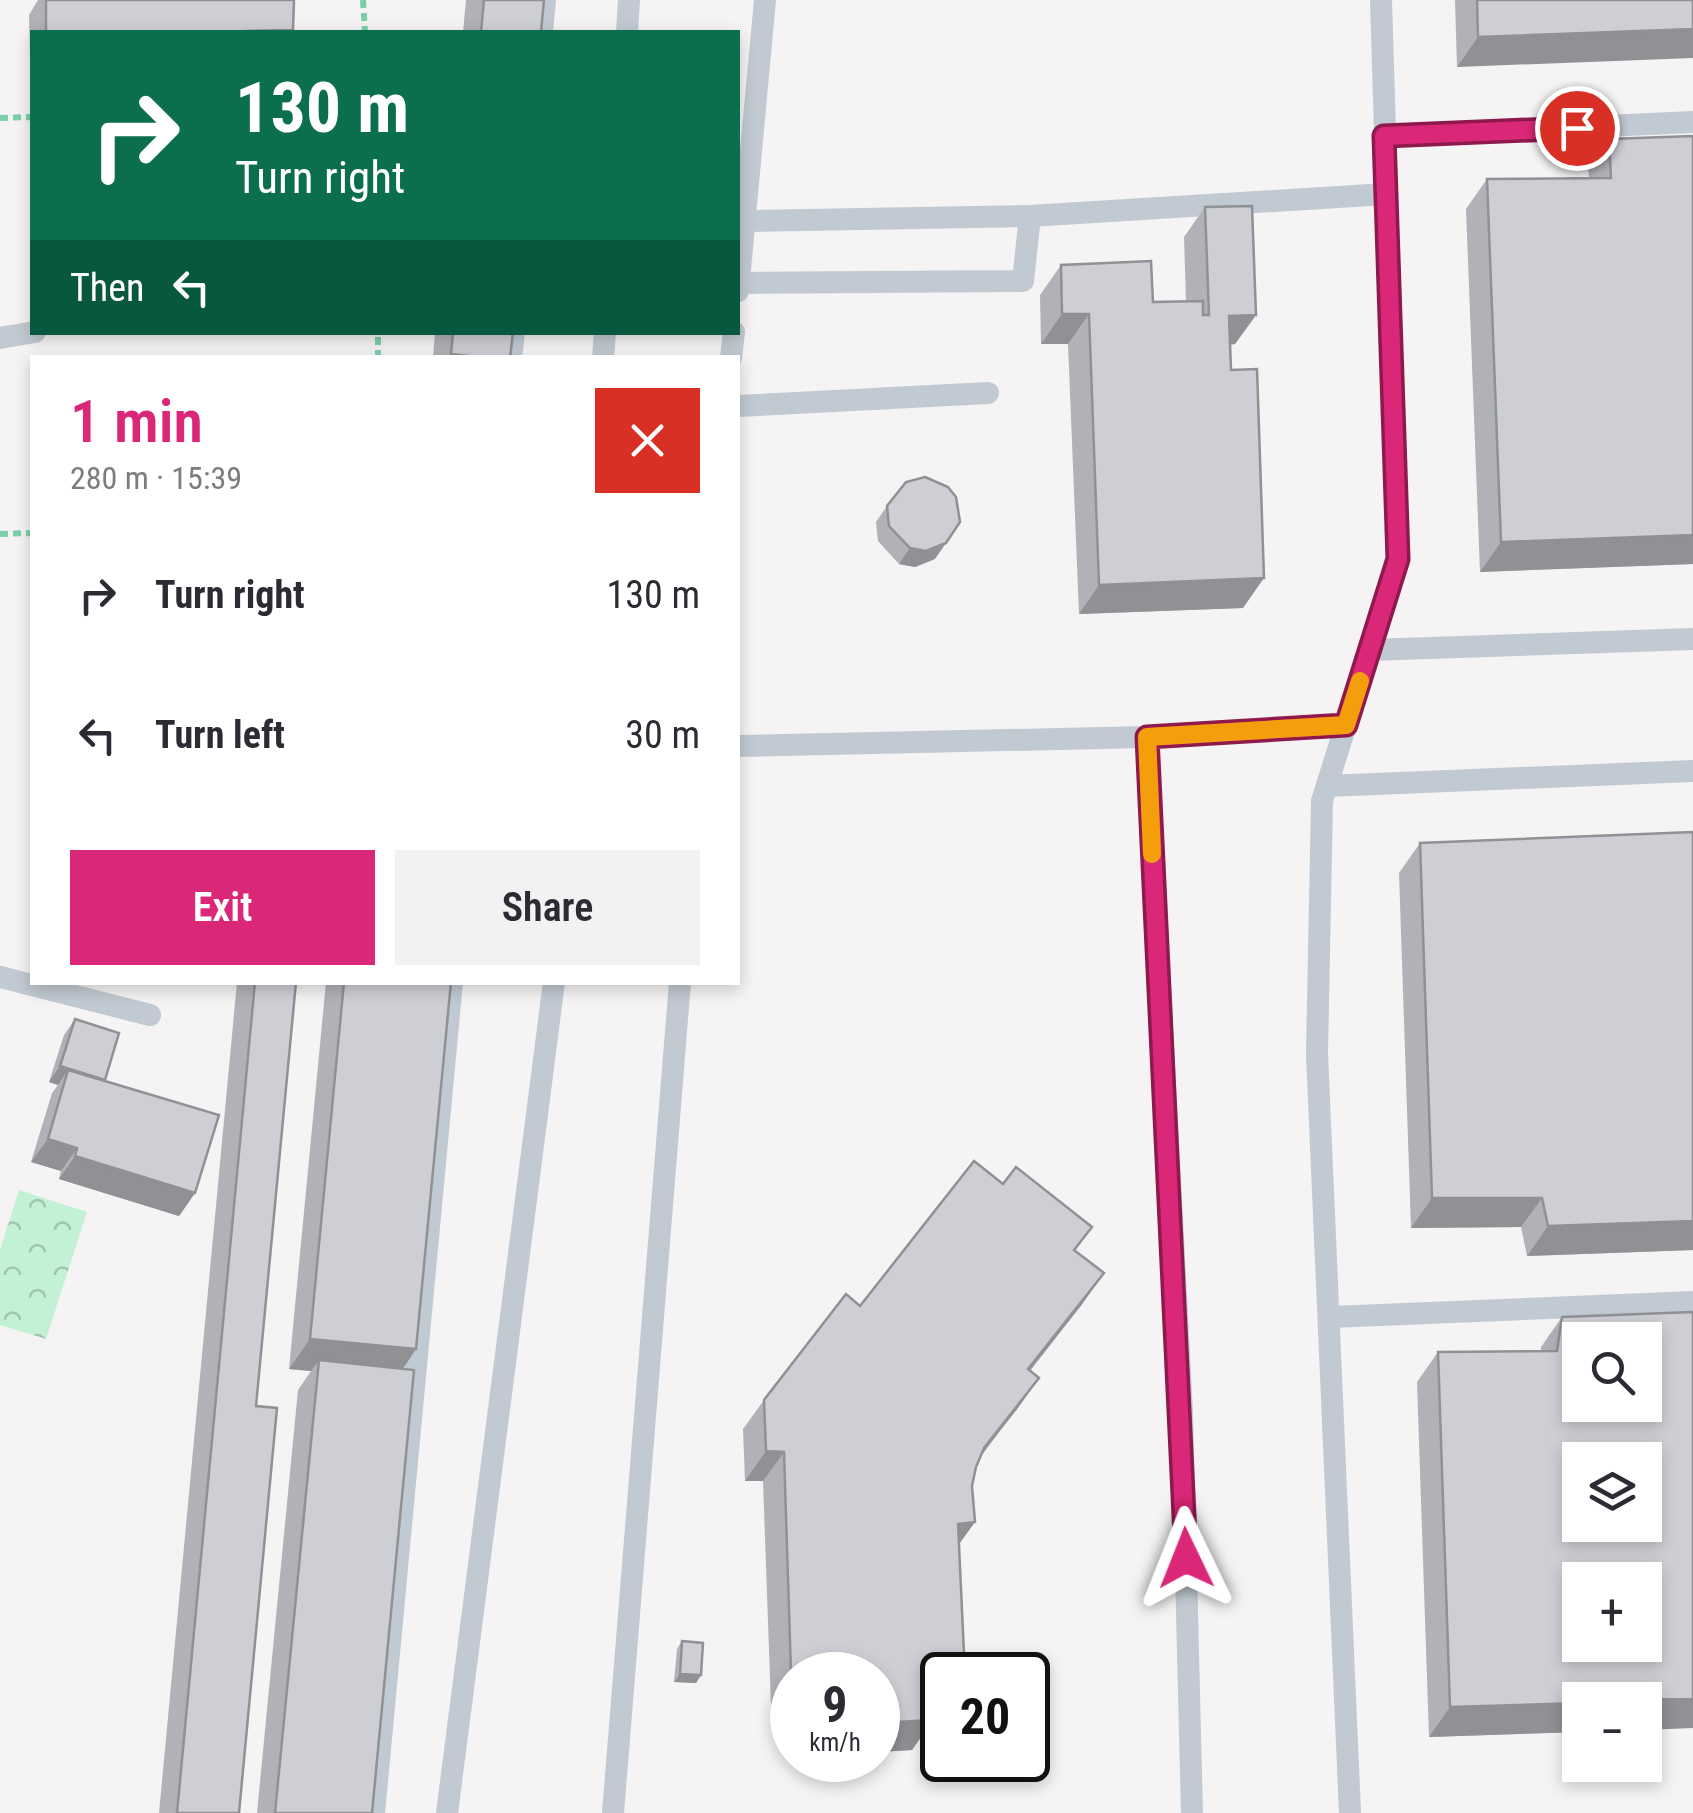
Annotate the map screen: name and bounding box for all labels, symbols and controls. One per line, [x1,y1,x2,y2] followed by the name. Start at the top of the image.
[235,67,409,149] text: 130 m
[70,70,200,200] icon: right
[1535,86,1620,171] pin
[1550,101,1605,156] icon: arrive
[235,151,405,204] text: Turn right
[164,260,219,315] icon: left
[70,266,144,310] text: Then
[70,386,203,457] text: 1 min
[595,388,700,493] button: close
[70,459,242,497] text: 280 m · 15:39
[70,568,125,623] icon: right
[155,573,305,617] text: Turn right
[606,573,700,617] text: 130 m
[70,708,125,763] icon: left
[155,713,285,757] text: Turn left
[625,713,700,757] text: 30 m
[70,850,375,965] button: Exit
[395,850,700,965] button: Share
[1562,1322,1662,1782] map controls
[1562,1322,1662,1422] button: search
[1562,1442,1662,1542] button: layers
[1134,1506,1238,1610] position arrow
[1562,1562,1662,1662] button: +
[920,1652,1050,1782] speed limit sign: 20
[822,1676,848,1734] text: 9
[1562,1682,1662,1782] button: −
[809,1728,861,1757] text: km/h

